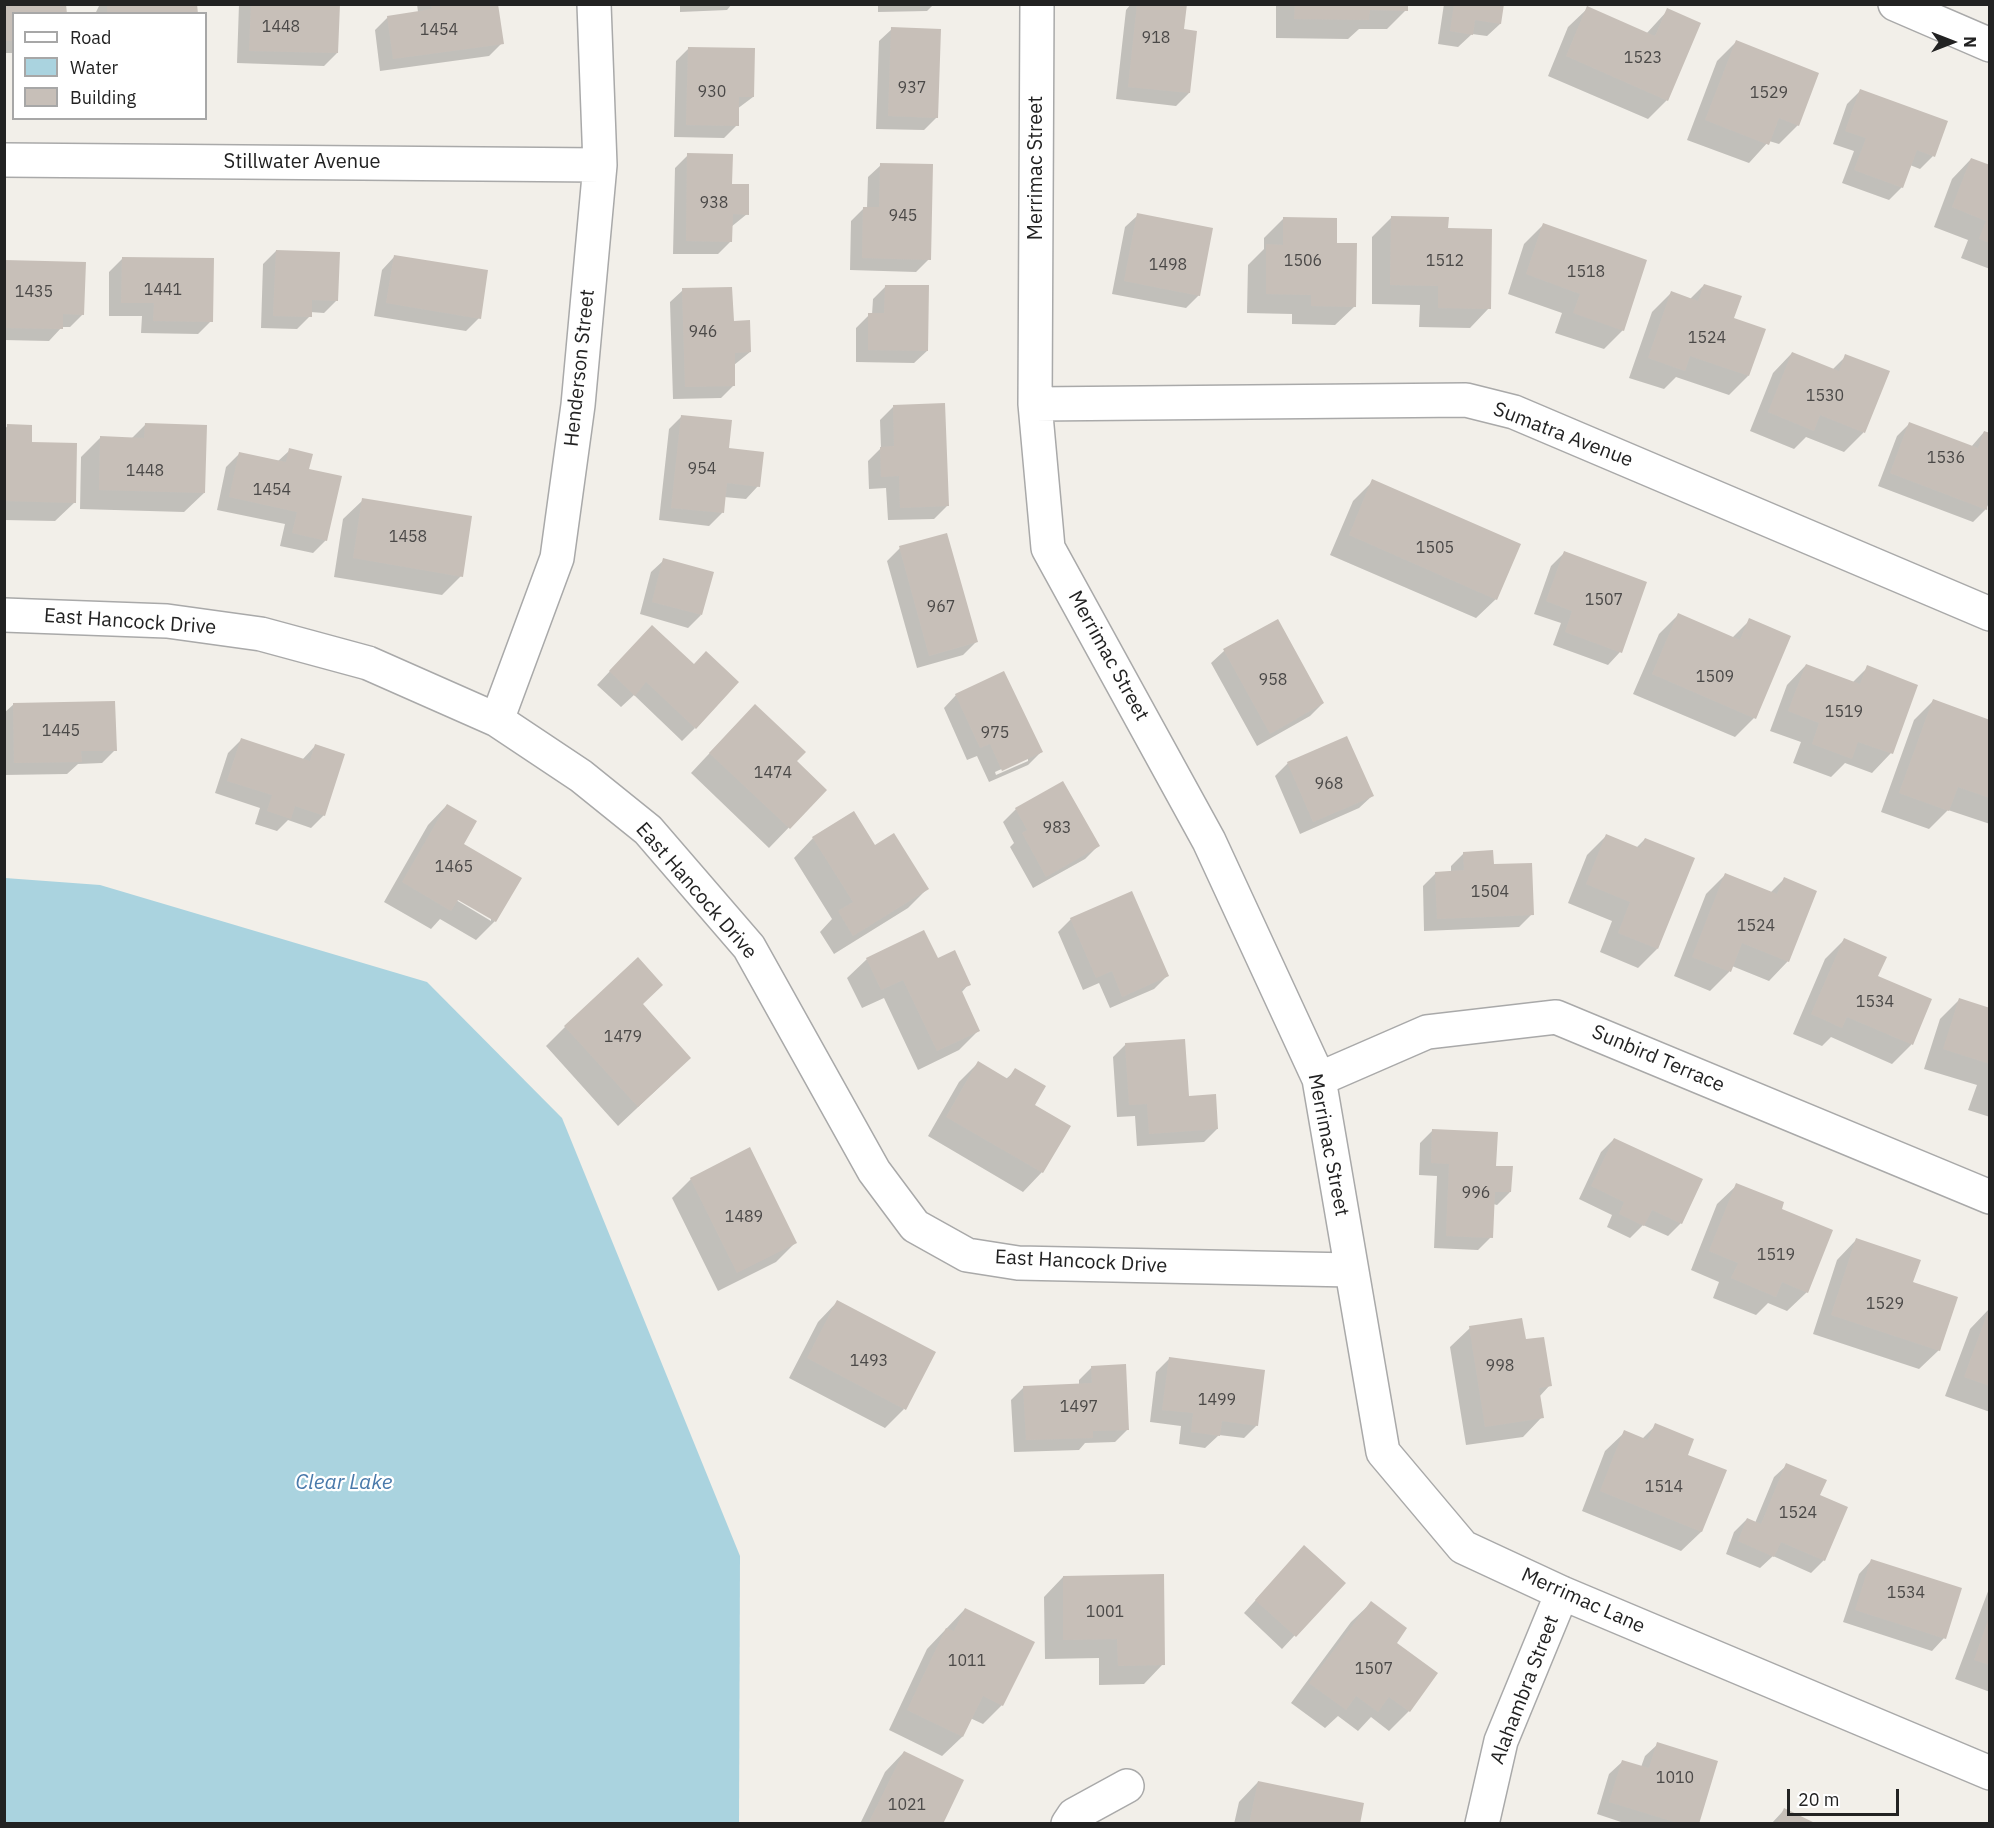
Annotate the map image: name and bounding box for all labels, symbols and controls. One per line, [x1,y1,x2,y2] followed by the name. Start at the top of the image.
[12,12,207,120] legend
[1922,12,1982,72] north arrow
[262,17,300,37] house number: 1448
[420,20,458,40] house number: 1454
[70,26,111,49] text: Road
[1142,28,1170,48] house number: 918
[1960,36,1980,48] text: N
[1624,48,1662,68] house number: 1523
[70,56,118,79] text: Water
[898,78,926,98] house number: 937
[698,82,726,102] house number: 930
[1750,83,1788,103] house number: 1529
[70,86,136,109] text: Building
[1024,96,1048,240] street label: Merrimac Street
[224,150,380,174] street label: Stillwater Avenue
[700,193,728,213] house number: 938
[889,206,917,226] house number: 945
[1284,251,1322,271] house number: 1506
[1426,251,1464,271] house number: 1512
[1149,255,1187,275] house number: 1498
[1567,262,1605,282] house number: 1518
[144,280,182,300] house number: 1441
[15,282,53,302] house number: 1435
[560,288,600,448] street label: Henderson Street
[689,322,717,342] house number: 946
[1688,328,1726,348] house number: 1524
[1806,386,1844,406] house number: 1530
[1490,397,1636,473] street label: Sumatra Avenue
[1927,448,1965,468] house number: 1536
[688,459,716,479] house number: 954
[126,461,164,481] house number: 1448
[253,480,291,500] house number: 1454
[389,527,427,547] house number: 1458
[1416,538,1454,558] house number: 1505
[1062,587,1154,725] street label: Merrimac Street
[1585,590,1623,610] house number: 1507
[927,597,955,617] house number: 967
[43,604,217,640] street label: East Hancock Drive
[1696,667,1734,687] house number: 1509
[1259,670,1287,690] house number: 958
[1825,702,1863,722] house number: 1519
[42,721,80,741] house number: 1445
[981,723,1009,743] house number: 975
[754,763,792,783] house number: 1474
[1315,774,1343,794] house number: 968
[630,818,762,964] street label: East Hancock Drive
[1043,818,1071,838] house number: 983
[435,857,473,877] house number: 1465
[1471,882,1509,902] house number: 1504
[1737,916,1775,936] house number: 1524
[1856,992,1894,1012] house number: 1534
[1588,1020,1728,1098] street label: Sunbird Terrace
[604,1027,642,1047] house number: 1479
[1302,1072,1354,1218] street label: Merrimac Street
[1462,1183,1490,1203] house number: 996
[725,1207,763,1227] house number: 1489
[994,1245,1168,1279] street label: East Hancock Drive
[1757,1245,1795,1265] house number: 1519
[1866,1294,1904,1314] house number: 1529
[850,1351,888,1371] house number: 1493
[1486,1356,1514,1376] house number: 998
[1198,1390,1236,1410] house number: 1499
[1060,1397,1098,1417] house number: 1497
[295,1470,393,1496] water label: Clear Lake
[1645,1477,1683,1497] house number: 1514
[1779,1503,1817,1523] house number: 1524
[1517,1563,1649,1639] street label: Merrimac Lane
[1887,1583,1925,1603] house number: 1534
[1086,1602,1124,1622] house number: 1001
[1486,1612,1564,1768] street label: Alahambra Street
[948,1651,986,1671] house number: 1011
[1355,1659,1393,1679] house number: 1507
[1656,1768,1694,1788] house number: 1010
[1790,1777,1902,1815] scale bar
[1798,1788,1840,1811] text: 20 m
[888,1795,926,1815] house number: 1021

